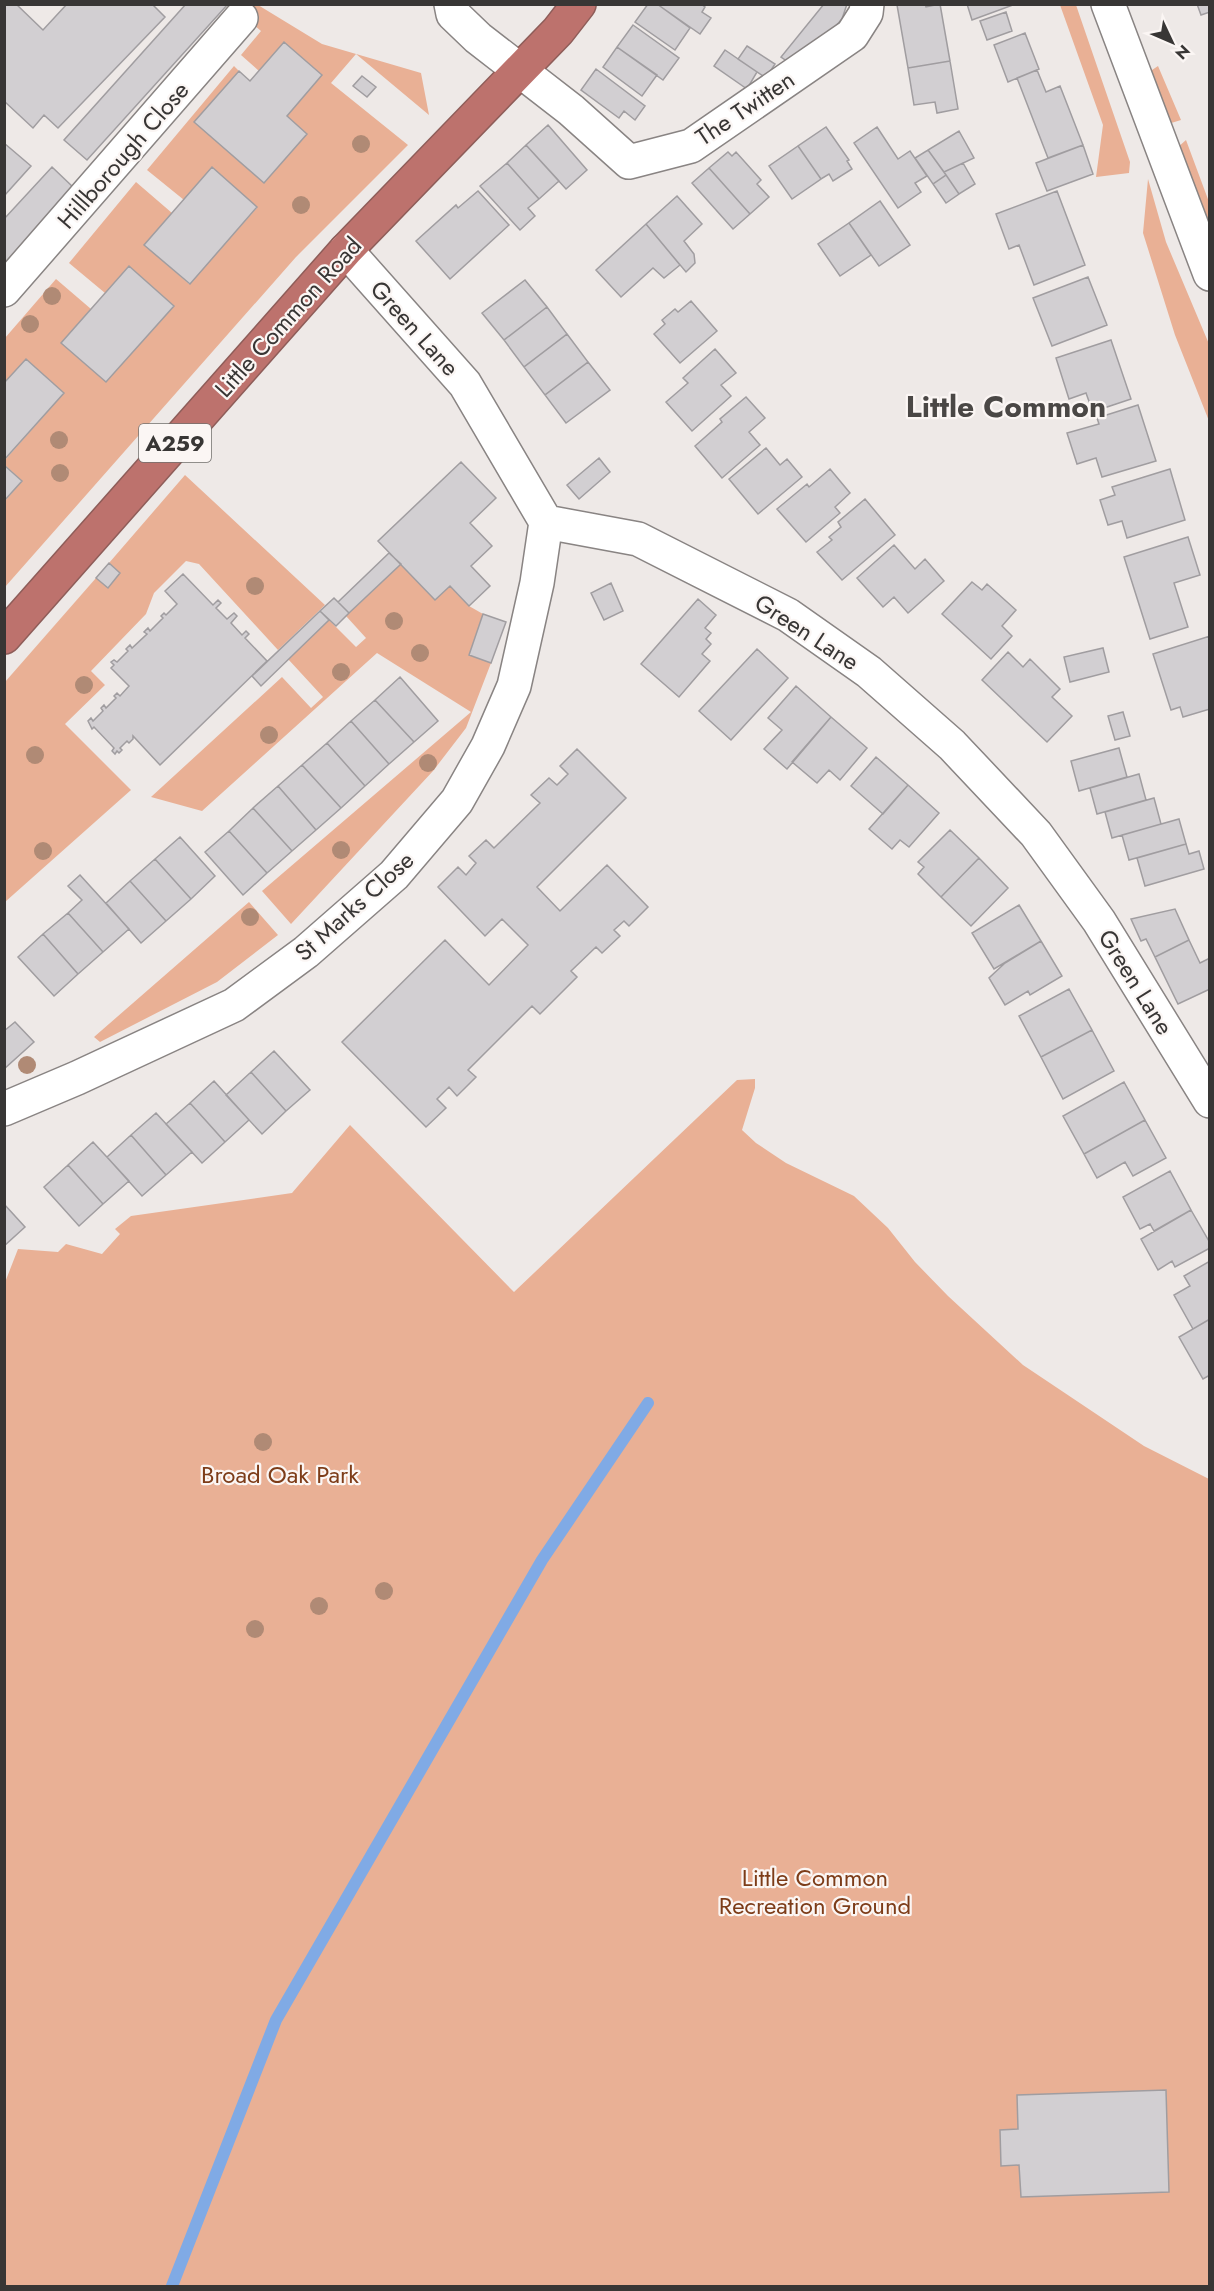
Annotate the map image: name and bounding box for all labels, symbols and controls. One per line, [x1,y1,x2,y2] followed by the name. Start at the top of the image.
[1142,12,1202,72] north arrow
[1170,40,1195,65] text: N
[688,62,802,154] street label: The Twitten
[49,74,197,236] street label: Hillborough Close
[206,229,370,405] street label: Little Common Road
[362,272,468,384] street label: Green Lane
[906,385,1106,428] district label: Little Common
[139,424,211,462] road number: A259
[748,585,866,679] street label: Green Lane
[287,843,421,969] street label: St Marks Close
[1090,923,1182,1041] street label: Green Lane
[201,1457,359,1492] park label: Broad Oak Park
[719,1860,911,1923] park label: Little Common Recreation Ground

